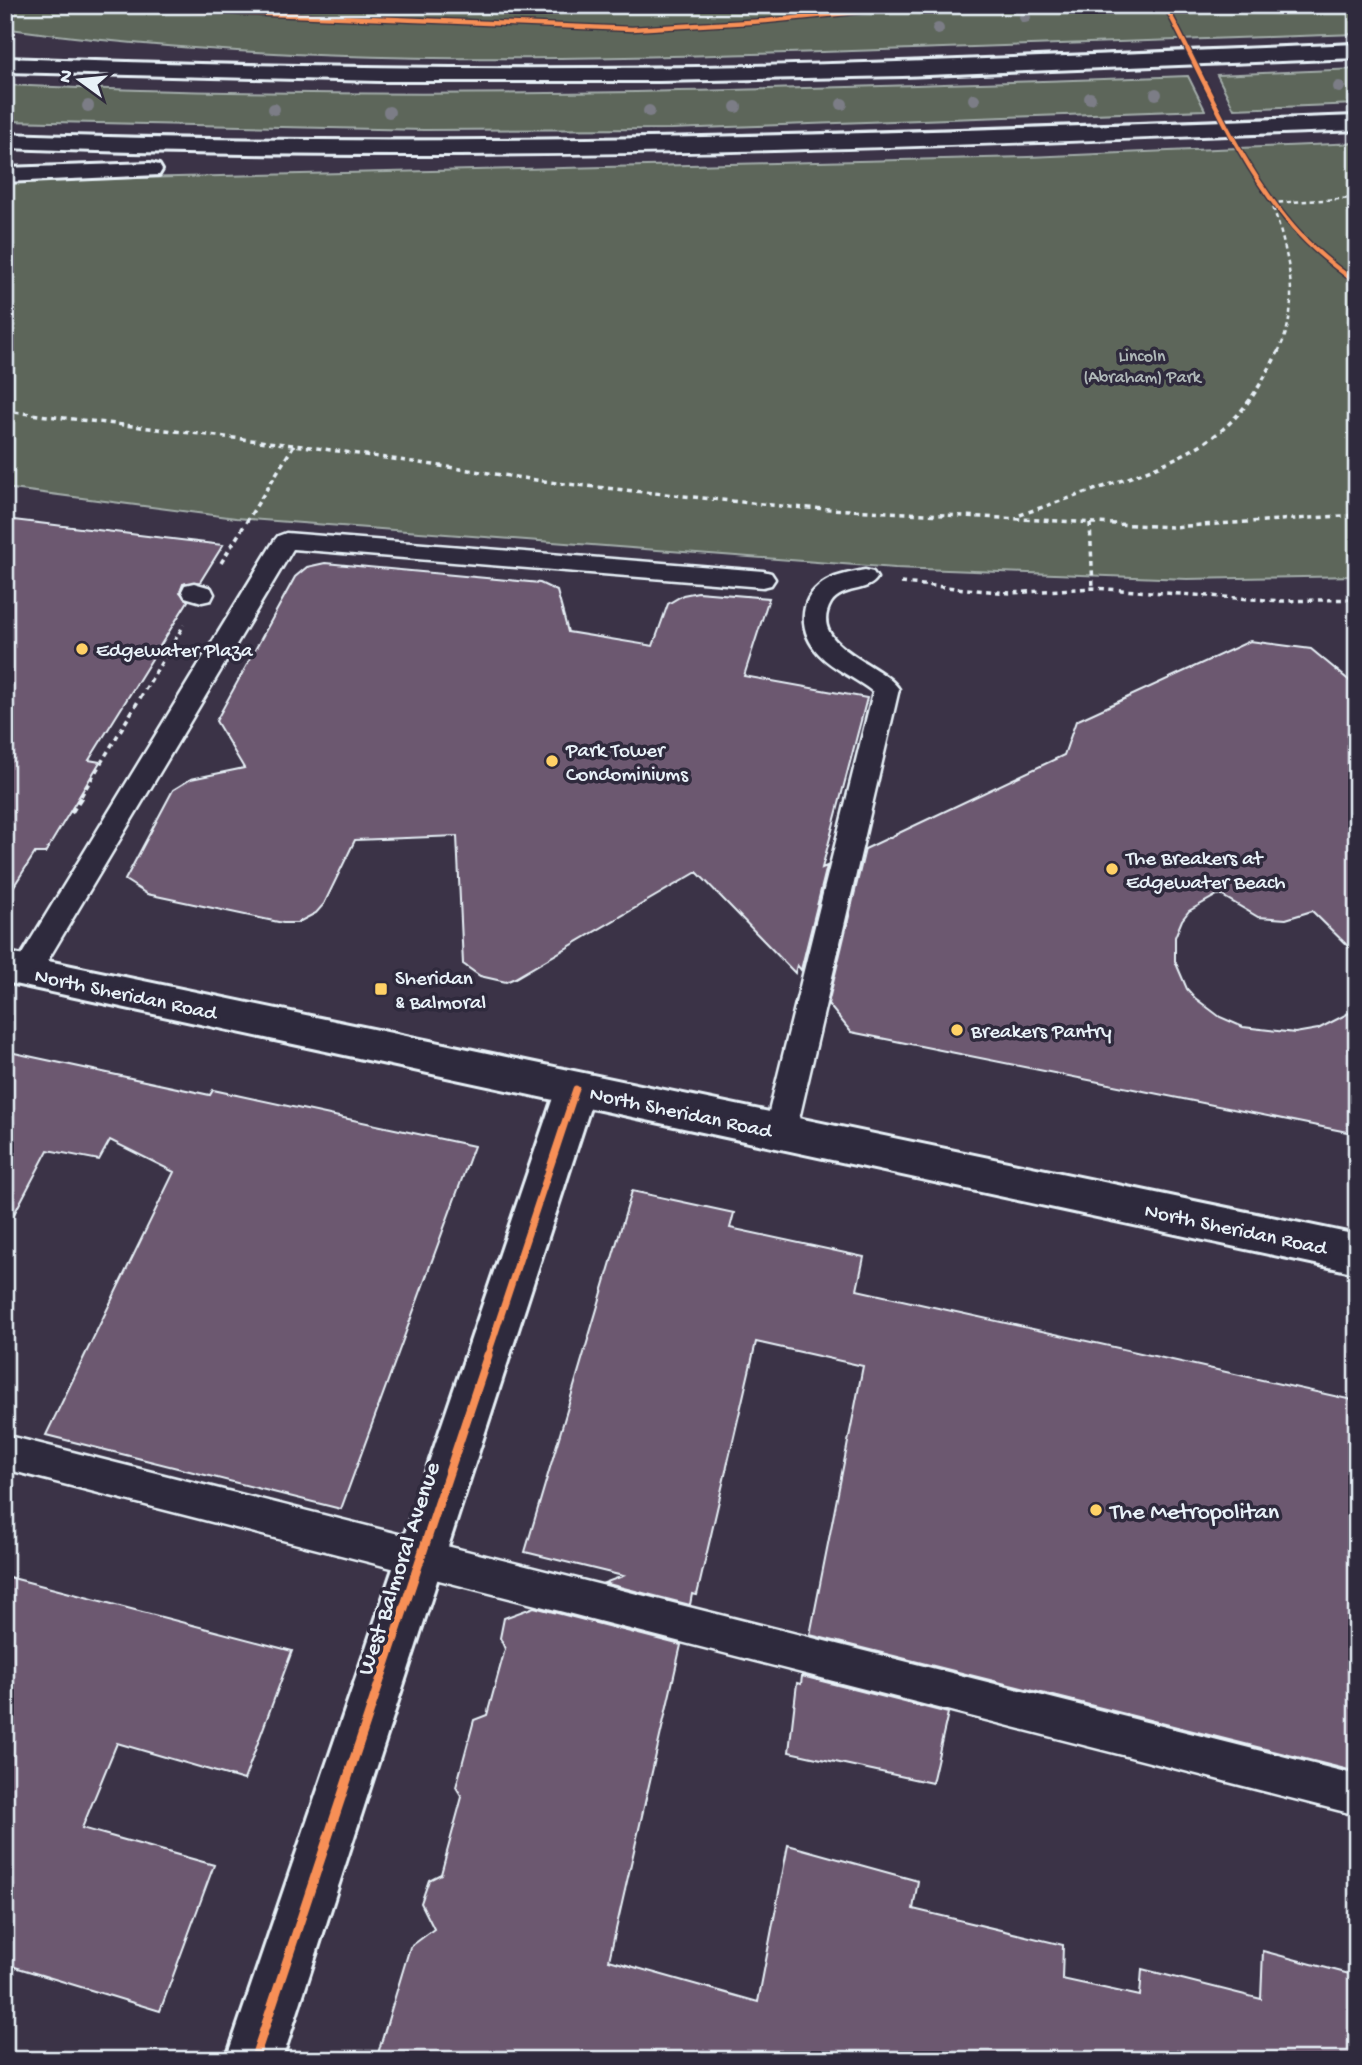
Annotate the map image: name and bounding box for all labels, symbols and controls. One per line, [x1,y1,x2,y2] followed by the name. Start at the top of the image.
[46,46,116,116] north arrow
[54,68,80,85] text: N
[1083,347,1203,389] park label: Lincoln (Abraham) Park
[96,640,254,665] place label: Edgewater Plaza
[74,641,90,657] marker: Edgewater Plaza
[565,740,689,789] place label: Park Tower Condominiums
[544,753,560,769] marker: Park Tower Condominiums
[1125,848,1286,897] place label: The Breakers at Edgewater Beach
[1104,861,1120,877] marker: The Breakers at Edgewater Beach
[32,965,220,1028] street label: North Sheridan Road
[395,968,486,1017] place label: Sheridan & Balmoral
[373,981,389,997] marker: Sheridan & Balmoral
[970,1021,1112,1046] place label: Breakers Pantry
[949,1022,965,1038] marker: Breakers Pantry
[587,1083,775,1146] street label: North Sheridan Road
[1142,1200,1330,1263] street label: North Sheridan Road
[352,1458,449,1679] street label: West Balmoral Avenue
[1108,1499,1280,1528] place label: The Metropolitan
[1088,1502,1104,1518] marker: The Metropolitan

